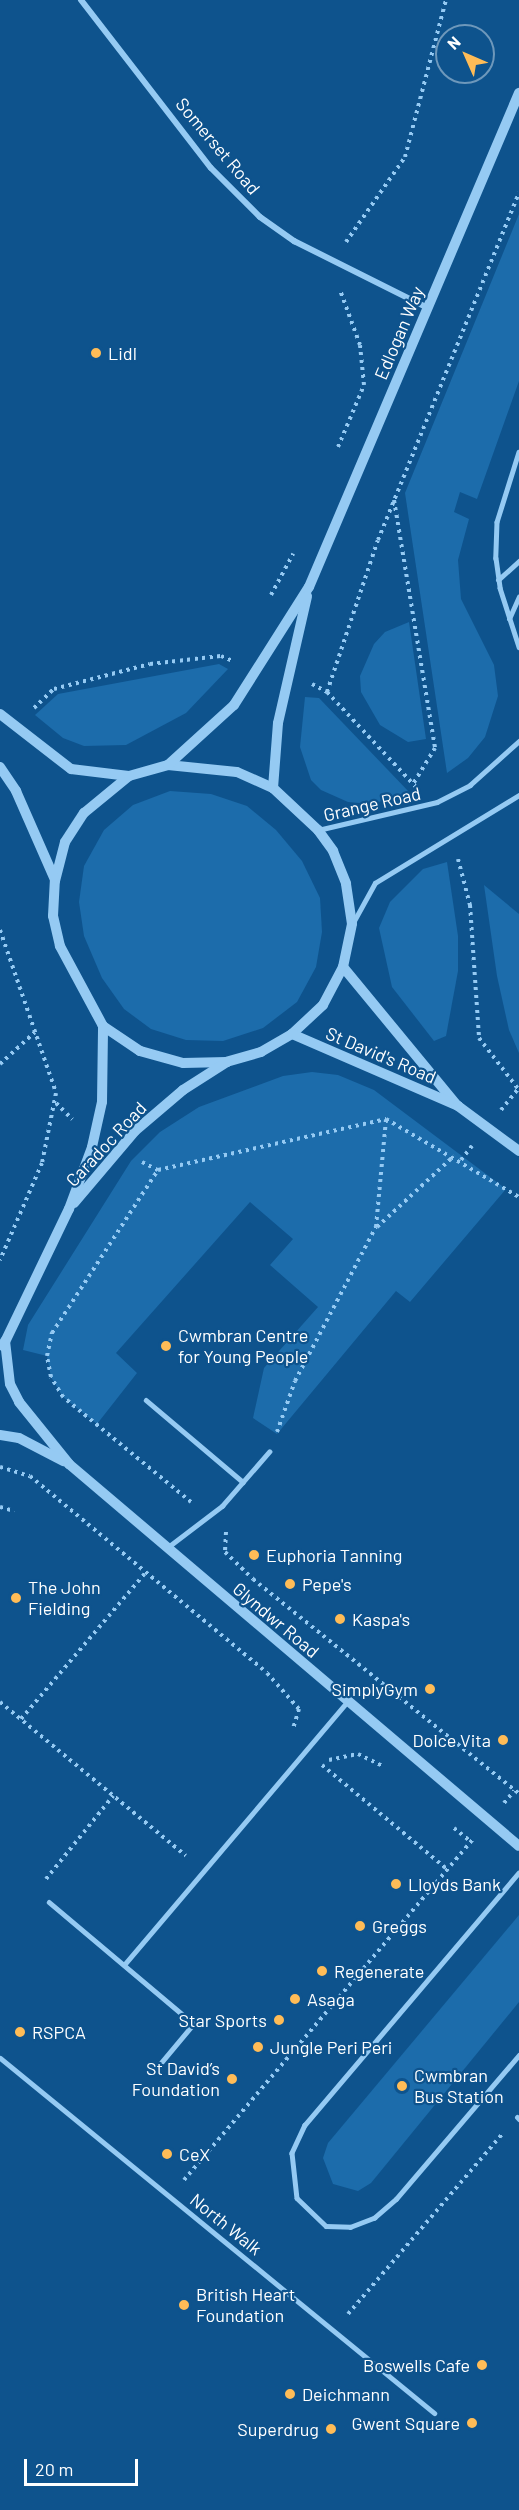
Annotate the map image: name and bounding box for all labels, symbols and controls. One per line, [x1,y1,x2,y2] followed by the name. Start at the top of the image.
[435,24,495,84] north arrow
[443,32,464,53] text: N
[171,93,265,199] street label: Somerset Road
[370,283,428,383] street label: Edlogan Way
[108,342,137,364] place label: Lidl
[89,346,103,360] marker: Lidl
[321,782,423,826] street label: Grange Road
[323,1022,439,1088] street label: St David's Road
[61,1097,151,1191] street label: Caradoc Road
[178,1325,308,1368] place label: Cwmbran Centre for Young People
[159,1339,173,1353] marker: Cwmbran Centre for Young People
[266,1544,402,1566] place label: Euphoria Tanning
[247,1548,261,1562] marker: Euphoria Tanning
[302,1573,352,1595] place label: Pepe's
[28,1577,101,1620] place label: The John Fielding
[283,1577,297,1591] marker: Pepe's
[229,1578,323,1662] street label: Glyndwr Road
[9,1591,23,1605] marker: The John Fielding
[352,1608,410,1630] place label: Kaspa's
[333,1612,347,1626] marker: Kaspa's
[331,1678,418,1700] place label: SimplyGym
[423,1682,437,1696] marker: SimplyGym
[412,1729,491,1751] place label: Dolce Vita
[496,1733,510,1747] marker: Dolce Vita
[408,1873,501,1895] place label: Lloyds Bank
[389,1877,403,1891] marker: Lloyds Bank
[372,1915,427,1937] place label: Greggs
[353,1919,367,1933] marker: Greggs
[334,1960,424,1982] place label: Regenerate
[315,1964,329,1978] marker: Regenerate
[307,1988,355,2010] place label: Asaga
[288,1992,302,2006] marker: Asaga
[178,2009,267,2031] place label: Star Sports
[272,2013,286,2027] marker: Star Sports
[32,2021,86,2043] place label: RSPCA
[13,2025,27,2039] marker: RSPCA
[270,2036,392,2058] place label: Jungle Peri Peri
[251,2040,265,2054] marker: Jungle Peri Peri
[132,2058,220,2100] place label: St David’s Foundation
[414,2065,504,2108] place label: Cwmbran Bus Station
[225,2072,239,2086] marker: St David’s Foundation
[395,2079,409,2093] marker: Cwmbran Bus Station
[179,2143,210,2165] place label: CeX
[160,2147,174,2161] marker: CeX
[186,2189,266,2259] street label: North Walk
[196,2284,295,2326] place label: British Heart Foundation
[177,2298,191,2312] marker: British Heart Foundation
[363,2354,470,2376] place label: Boswells Cafe
[475,2358,489,2372] marker: Boswells Cafe
[302,2383,390,2405] place label: Deichmann
[283,2387,297,2401] marker: Deichmann
[351,2412,460,2434] place label: Gwent Square
[465,2416,479,2430] marker: Gwent Square
[237,2418,319,2440] place label: Superdrug
[324,2422,338,2436] marker: Superdrug
[27,2447,141,2485] scale bar
[35,2458,73,2480] text: 20 m

